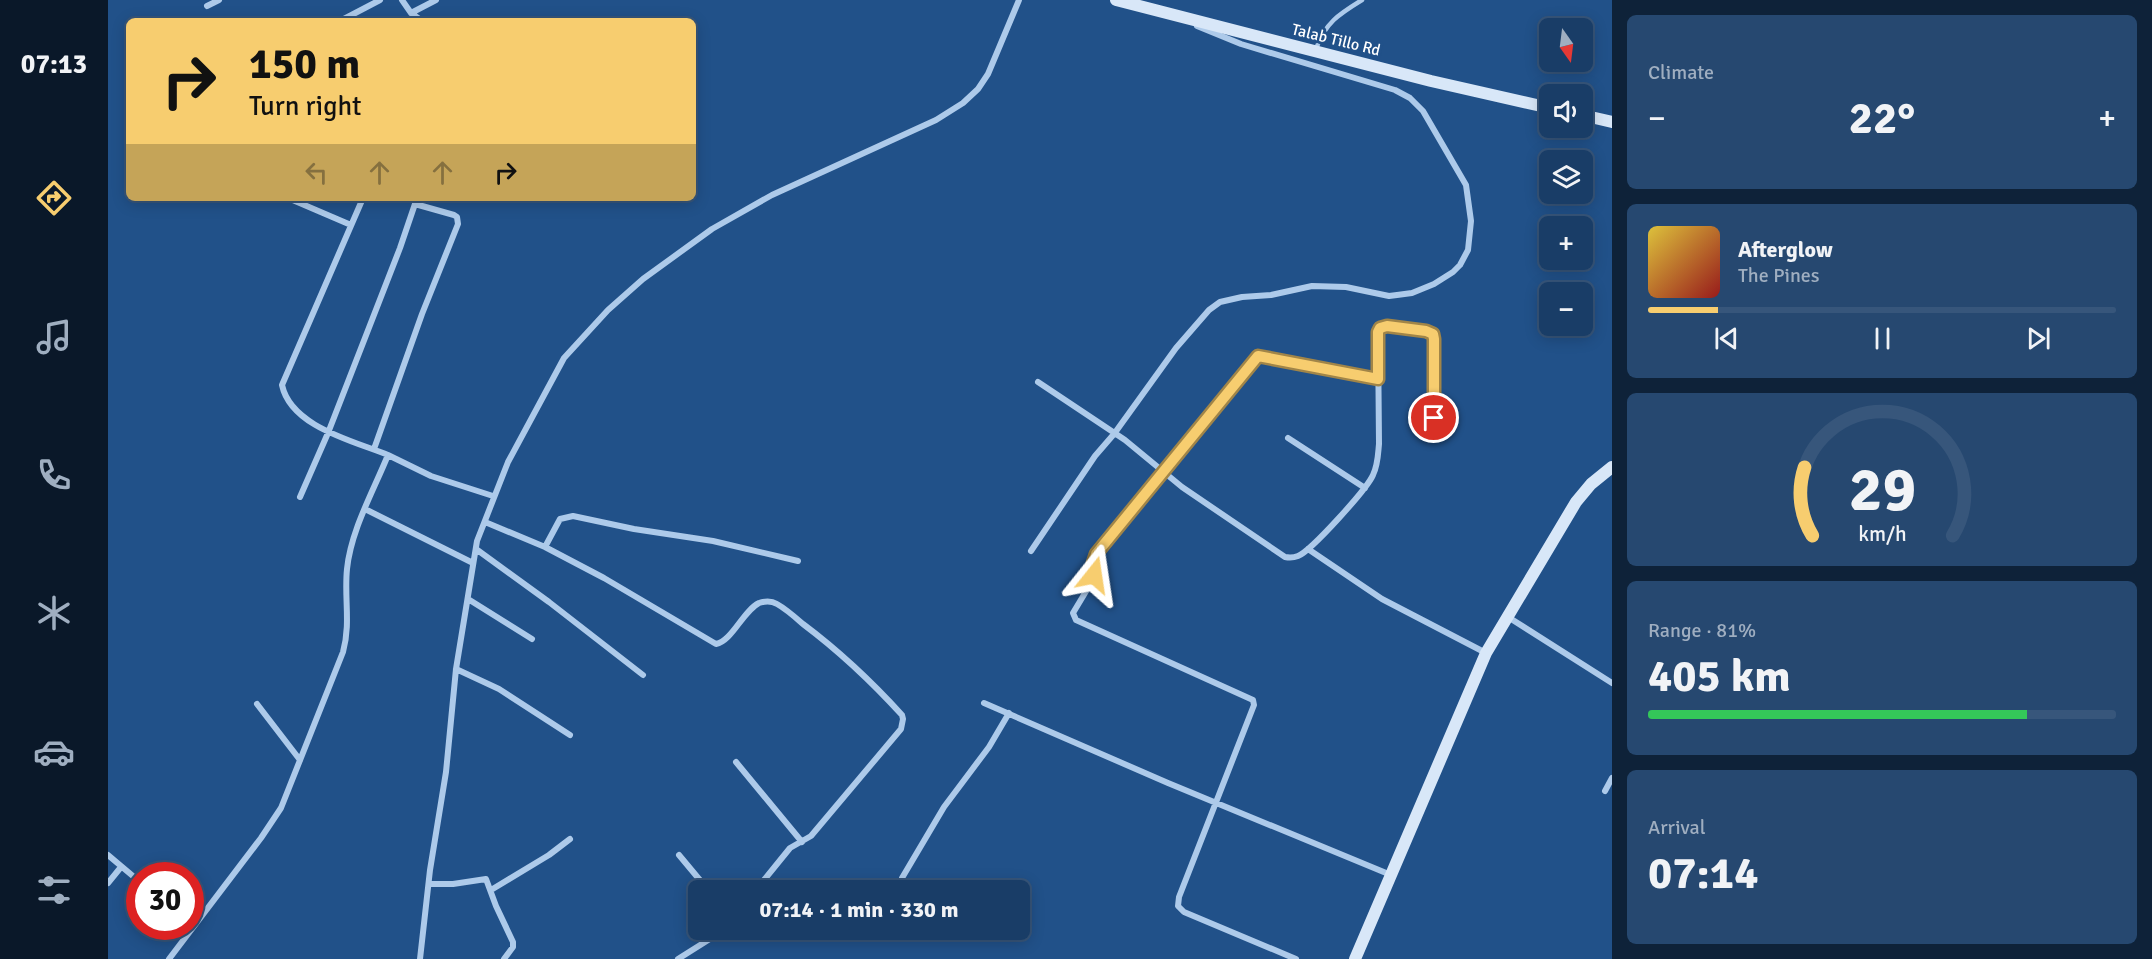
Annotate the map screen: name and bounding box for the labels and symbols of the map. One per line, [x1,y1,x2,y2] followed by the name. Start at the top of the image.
[1539,18,1593,72] north arrow
[1290,19,1382,61] street label: Talab Tillo Rd
[1408,392,1459,443] pin
[1062,543,1126,607] position arrow
[126,862,204,940] speed limit sign: 30

